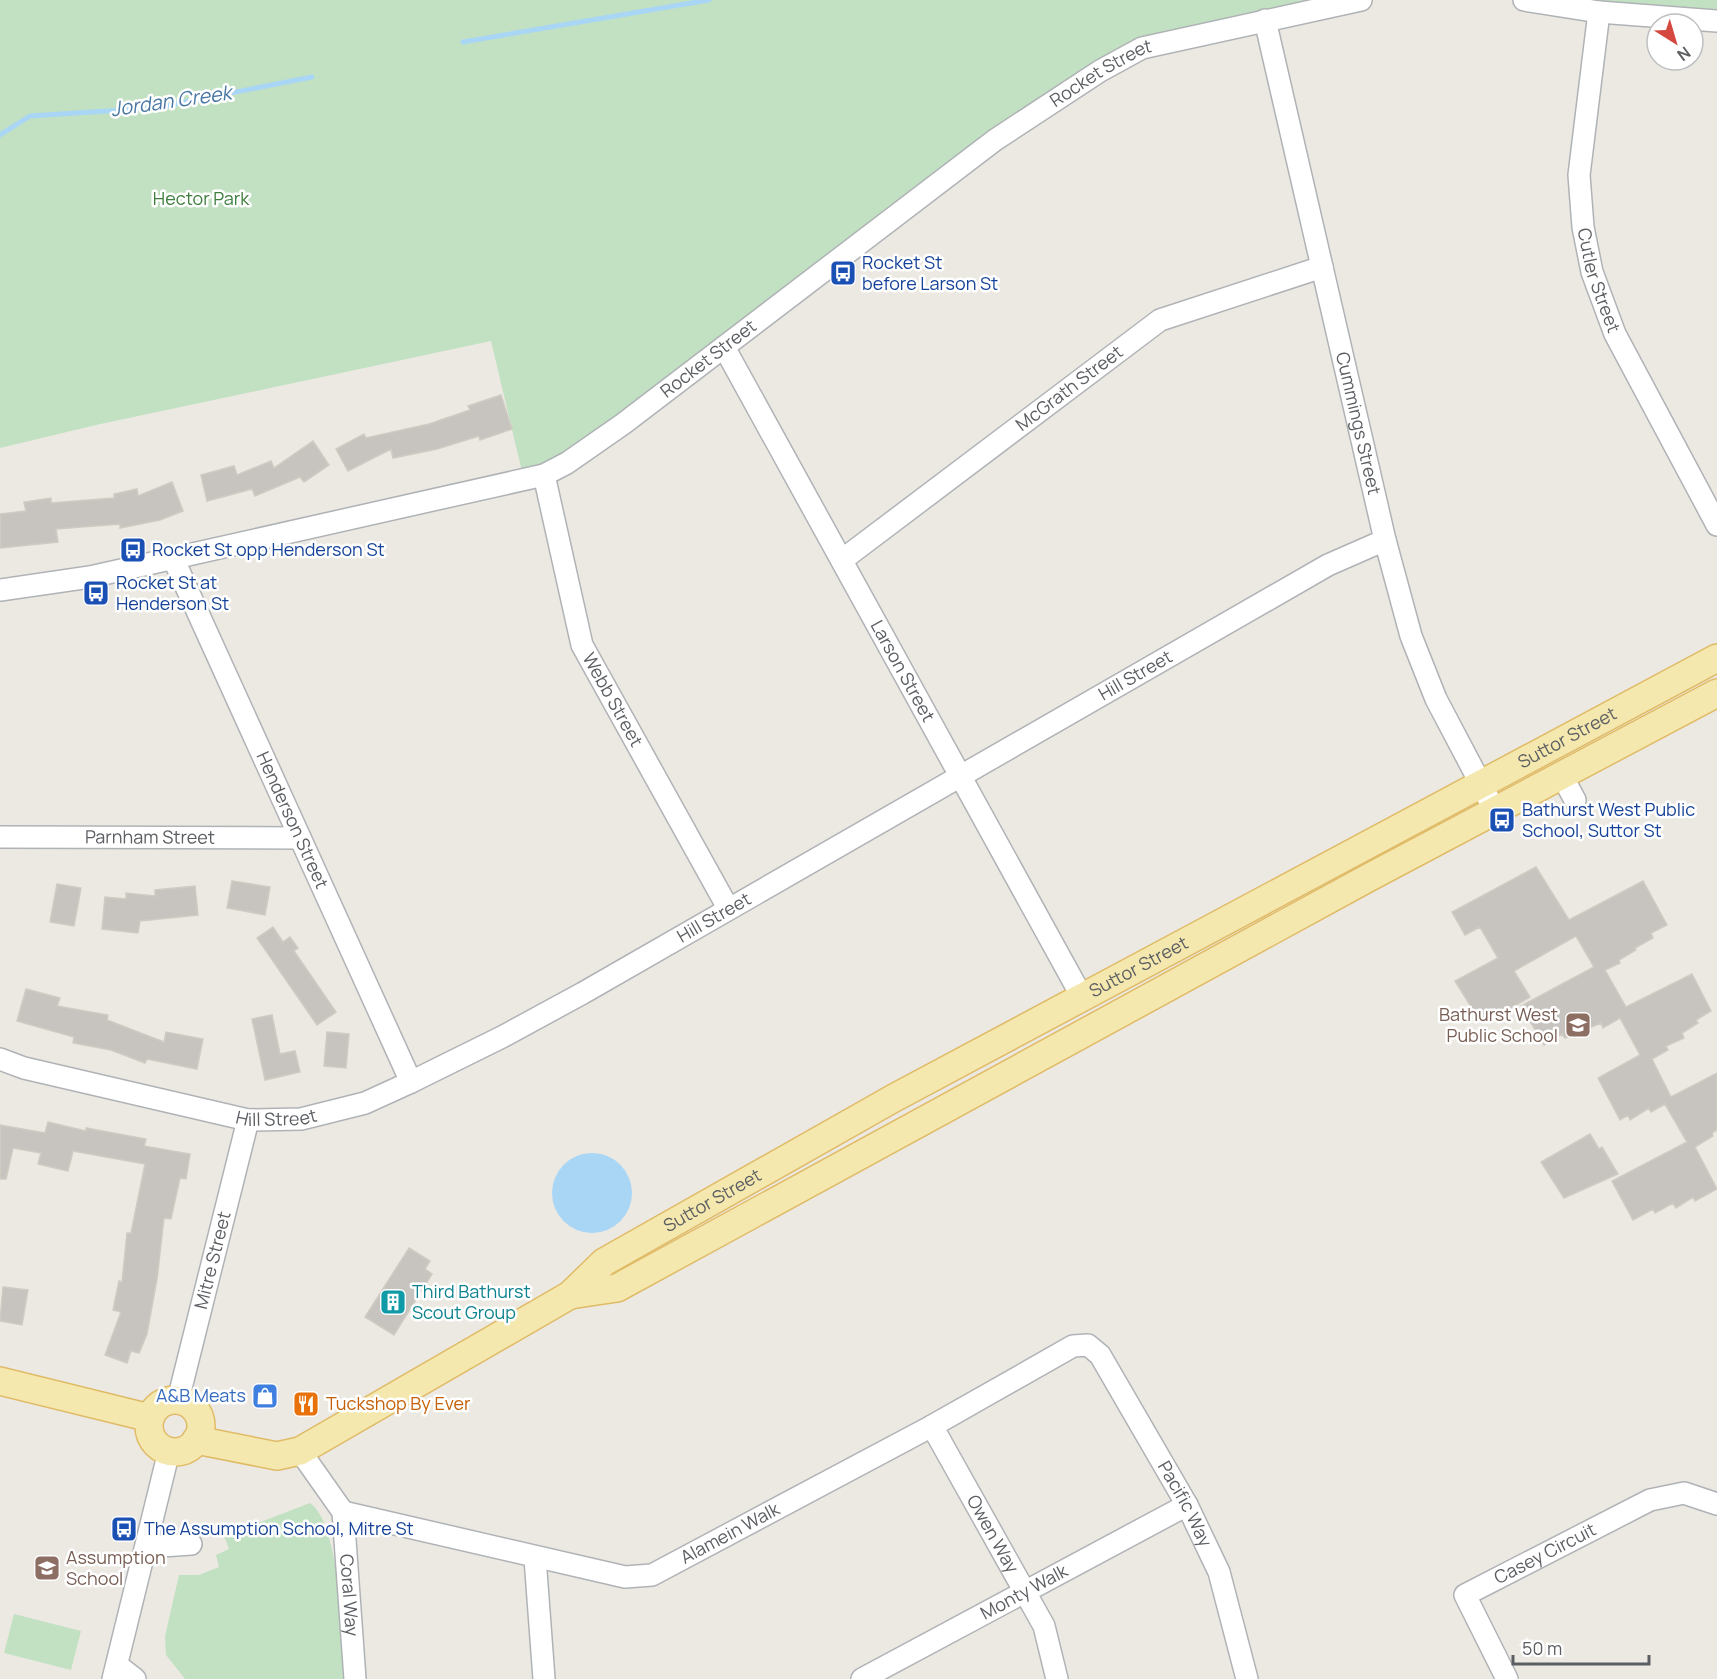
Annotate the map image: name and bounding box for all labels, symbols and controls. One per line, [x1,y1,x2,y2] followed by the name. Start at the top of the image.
[1645,12,1705,72] north arrow
[1045,33,1154,112] street label: Rocket Street
[1673,42,1695,66] text: N
[109,78,236,122] water label: Jordan Creek
[153,186,250,210] park label: Hector Park
[1572,226,1626,336] street label: Cutler Street
[862,250,998,295] place label: Rocket St before Larson St
[828,258,858,288] bus stop icon: Rocket St before Larson St
[655,313,761,402] street label: Rocket Street
[1010,339,1127,436] street label: McGrath Street
[1331,350,1387,497] street label: Cummings Street
[118,535,148,565] bus stop icon: Rocket St opp Henderson St
[152,537,385,561] place label: Rocket St opp Henderson St
[116,570,229,615] place label: Rocket St at Henderson St
[81,578,111,608] bus stop icon: Rocket St at Henderson St
[866,615,941,726] street label: Larson Street
[1094,644,1176,705] street label: Hill Street
[578,648,649,751] street label: Webb Street
[1513,701,1621,773] street label: Suttor Street
[251,748,335,892] street label: Henderson Street
[1522,797,1695,842] place label: Bathurst West Public School, Suttor St
[1487,805,1517,835] bus stop icon: Bathurst West Public School, Suttor St
[85,824,215,849] street label: Parnham Street
[672,886,755,948] street label: Hill Street
[1085,930,1192,1003] street label: Suttor Street
[1439,1002,1558,1047] place label: Bathurst West Public School
[1563,1010,1593,1040] school or university icon: Bathurst West Public School
[234,1102,319,1131] street label: Hill Street
[659,1163,765,1237] street label: Suttor Street
[188,1209,236,1311] street label: Mitre Street
[412,1279,531,1324] place label: Third Bathurst Scout Group
[378,1287,408,1317] building icon: Third Bathurst Scout Group
[250,1381,280,1411] shop icon: A&B Meats
[156,1383,246,1407] place label: A&B Meats
[291,1389,321,1419] restaurant icon: Tuckshop By Ever
[326,1391,471,1415] place label: Tuckshop By Ever
[1153,1456,1218,1551] street label: Pacific Way
[962,1490,1025,1578] street label: Owen Way
[676,1496,784,1569] street label: Alamein Walk
[109,1514,139,1544] bus stop icon: The Assumption School, Mitre St
[144,1516,414,1540] place label: The Assumption School, Mitre St
[1490,1517,1600,1589] street label: Casey Circuit
[66,1545,166,1590] place label: Assumption School
[32,1553,62,1583] school or university icon: Assumption School
[335,1553,365,1638] street label: Coral Way
[976,1558,1073,1624] street label: Monty Walk
[1513,1628,1650,1666] scale bar
[1522,1636,1562,1660] text: 50 m

